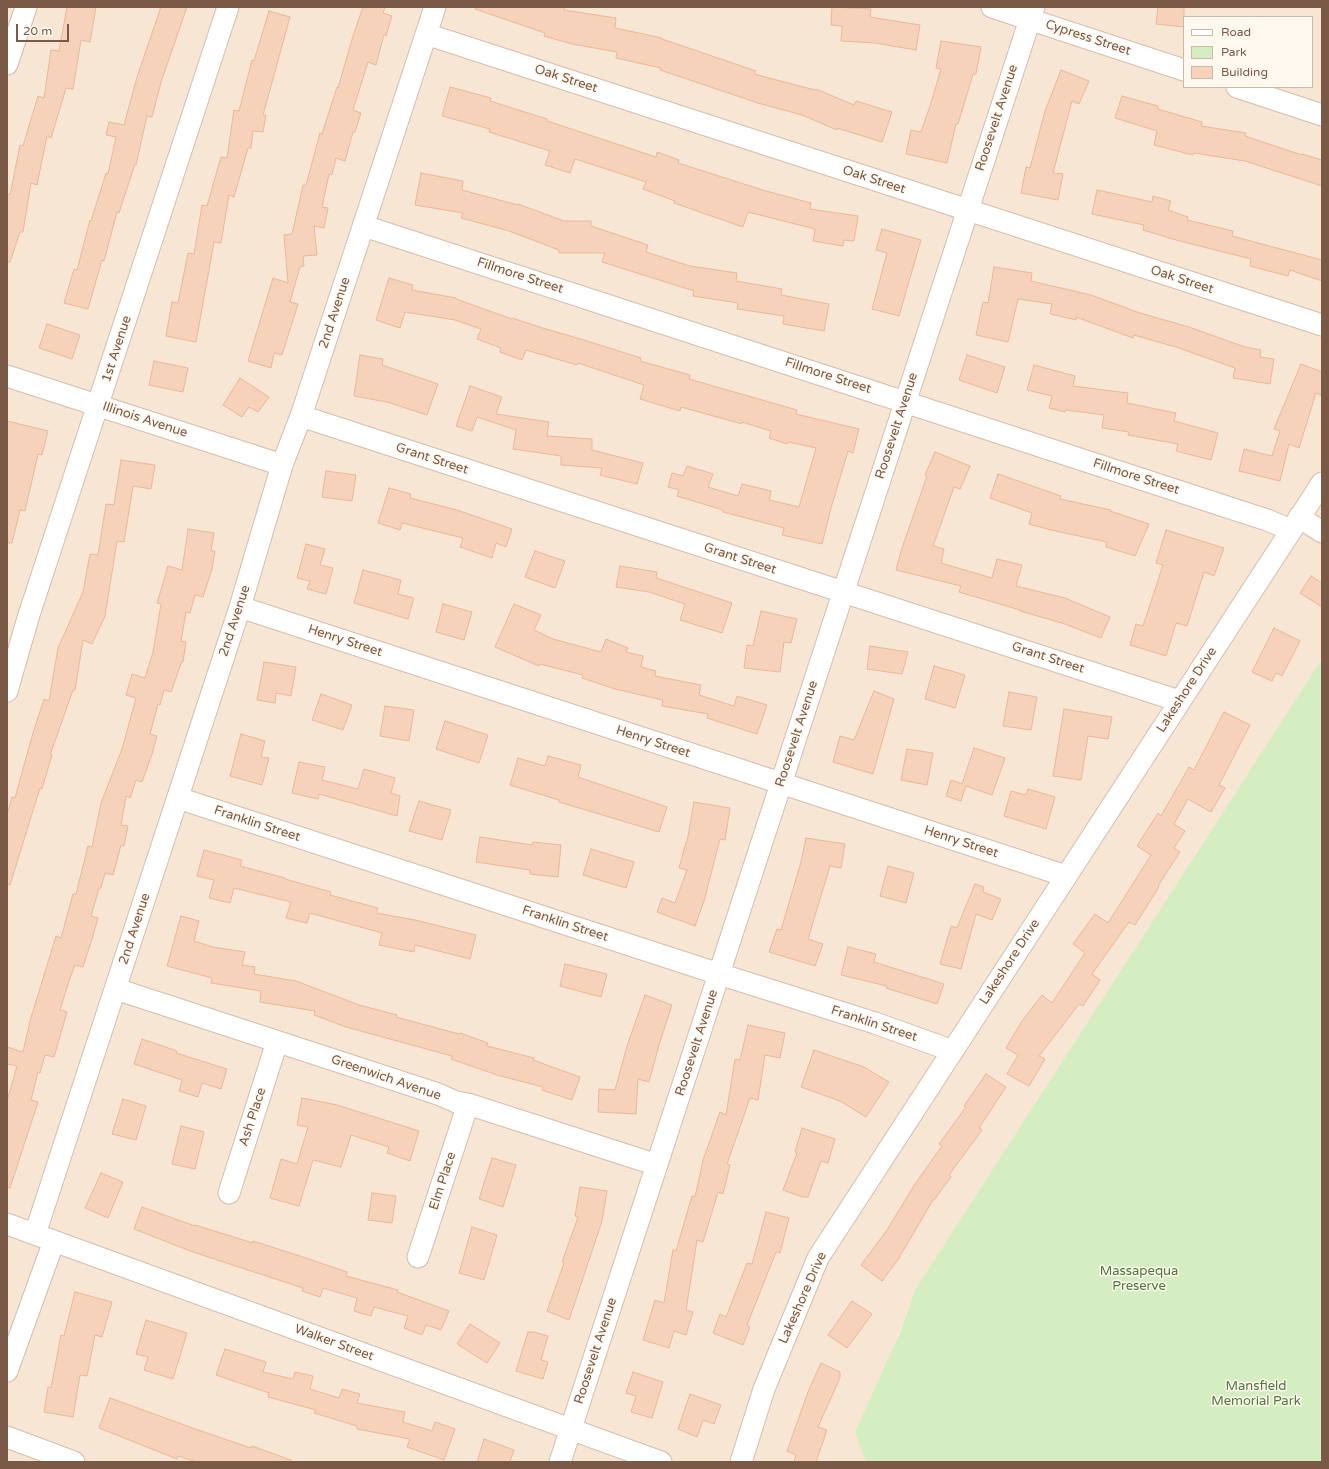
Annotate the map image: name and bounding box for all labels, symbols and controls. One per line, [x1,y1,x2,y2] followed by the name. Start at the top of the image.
[18,16,71,42] scale bar
[1183,16,1313,88] legend
[1043,17,1133,59] street label: Cypress Street
[23,24,52,38] text: 20 m
[1221,25,1251,39] text: Road
[1221,45,1247,59] text: Park
[533,61,599,97] street label: Oak Street
[972,63,1022,173] street label: Roosevelt Avenue
[1221,65,1268,79] text: Building
[841,162,907,198] street label: Oak Street
[475,255,565,297] street label: Fillmore Street
[1149,262,1215,298] street label: Oak Street
[316,275,354,351] street label: 2nd Avenue
[99,314,135,384] street label: 1st Avenue
[783,355,873,397] street label: Fillmore Street
[872,371,922,481] street label: Roosevelt Avenue
[101,399,189,441] street label: Illinois Avenue
[394,440,470,478] street label: Grant Street
[1091,456,1181,498] street label: Fillmore Street
[702,540,778,578] street label: Grant Street
[216,583,254,659] street label: 2nd Avenue
[306,622,384,660] street label: Henry Street
[1010,639,1086,677] street label: Grant Street
[1154,644,1220,736] street label: Lakeshore Drive
[772,679,822,789] street label: Roosevelt Avenue
[614,723,692,761] street label: Henry Street
[212,803,302,845] street label: Franklin Street
[922,823,1000,861] street label: Henry Street
[116,891,154,967] street label: 2nd Avenue
[520,903,610,945] street label: Franklin Street
[977,916,1043,1008] street label: Lakeshore Drive
[672,988,722,1098] street label: Roosevelt Avenue
[829,1003,919,1045] street label: Franklin Street
[329,1052,443,1104] street label: Greenwich Avenue
[236,1086,270,1148] street label: Ash Place
[426,1150,460,1212] street label: Elm Place
[776,1250,830,1346] street label: Lakeshore Drive
[1100,1264,1178,1295] park label: Massapequa Preserve
[571,1296,621,1406] street label: Roosevelt Avenue
[292,1321,376,1365] street label: Walker Street
[1211,1379,1301,1410] park label: Mansfield Memorial Park

